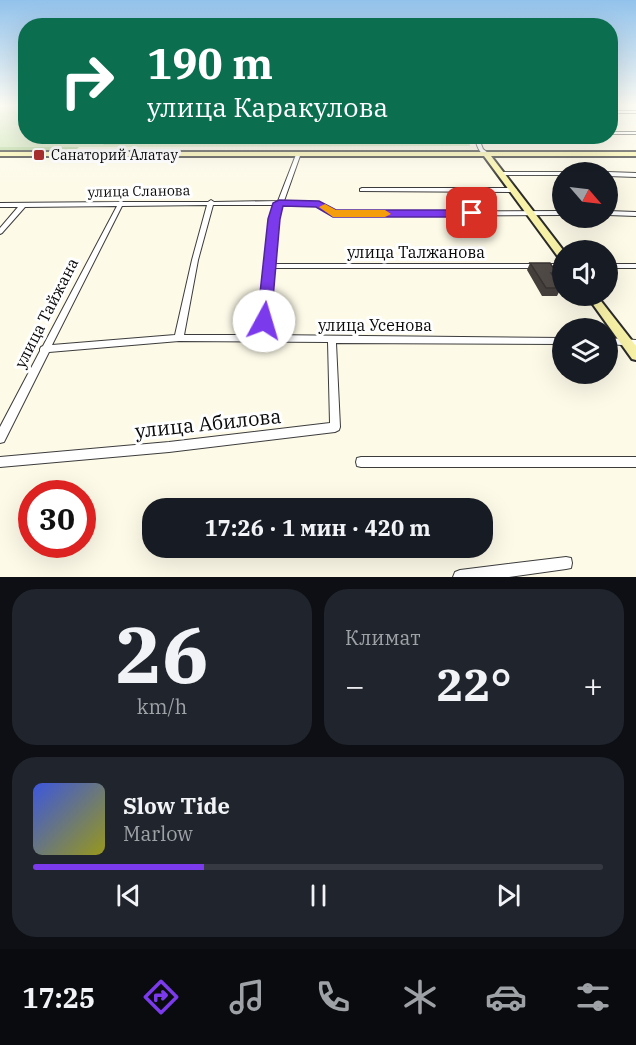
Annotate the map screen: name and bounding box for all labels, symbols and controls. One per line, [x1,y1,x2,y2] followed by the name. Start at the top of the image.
[147,36,273,91] text: 190 m
[48,42,126,120] icon: right
[147,89,388,124] text: улица Каракулова
[51,146,178,164] place label: Санаторий Алатау
[32,148,46,162] marker: Санаторий Алатау
[552,162,618,228] north arrow
[552,162,618,384] map controls
[88,181,191,201] street label: улица Сланова
[446,187,497,238] pin
[455,196,488,229] icon: arrive
[552,240,618,306] button: sound
[347,242,485,262] street label: улица Талжанова
[10,254,82,371] street label: улица Тайжана
[232,289,296,353] position arrow
[318,315,432,335] street label: улица Усенова
[552,318,618,384] button: layers
[133,402,283,444] street label: улица Абилова
[18,480,96,558] speed limit sign: 30
[204,513,431,542] text: 17:26 · 1 мин · 420 m
[115,603,209,704] text: 26
[345,624,421,651] text: Климат
[436,655,512,713] text: 22°
[345,664,365,707] text: −
[583,664,603,707] text: +
[137,693,187,720] text: km/h
[123,791,230,820] text: Slow Tide
[123,820,193,847] text: Marlow
[112,879,145,912] icon: previous
[302,879,335,912] icon: pause
[492,879,525,912] icon: next
[140,976,182,1018] icon: directions
[226,976,268,1018] icon: music
[312,976,354,1018] icon: phone
[399,976,441,1018] icon: climate
[485,976,527,1018] icon: car
[572,976,614,1018] icon: filters
[22,980,95,1015] text: 17:25

